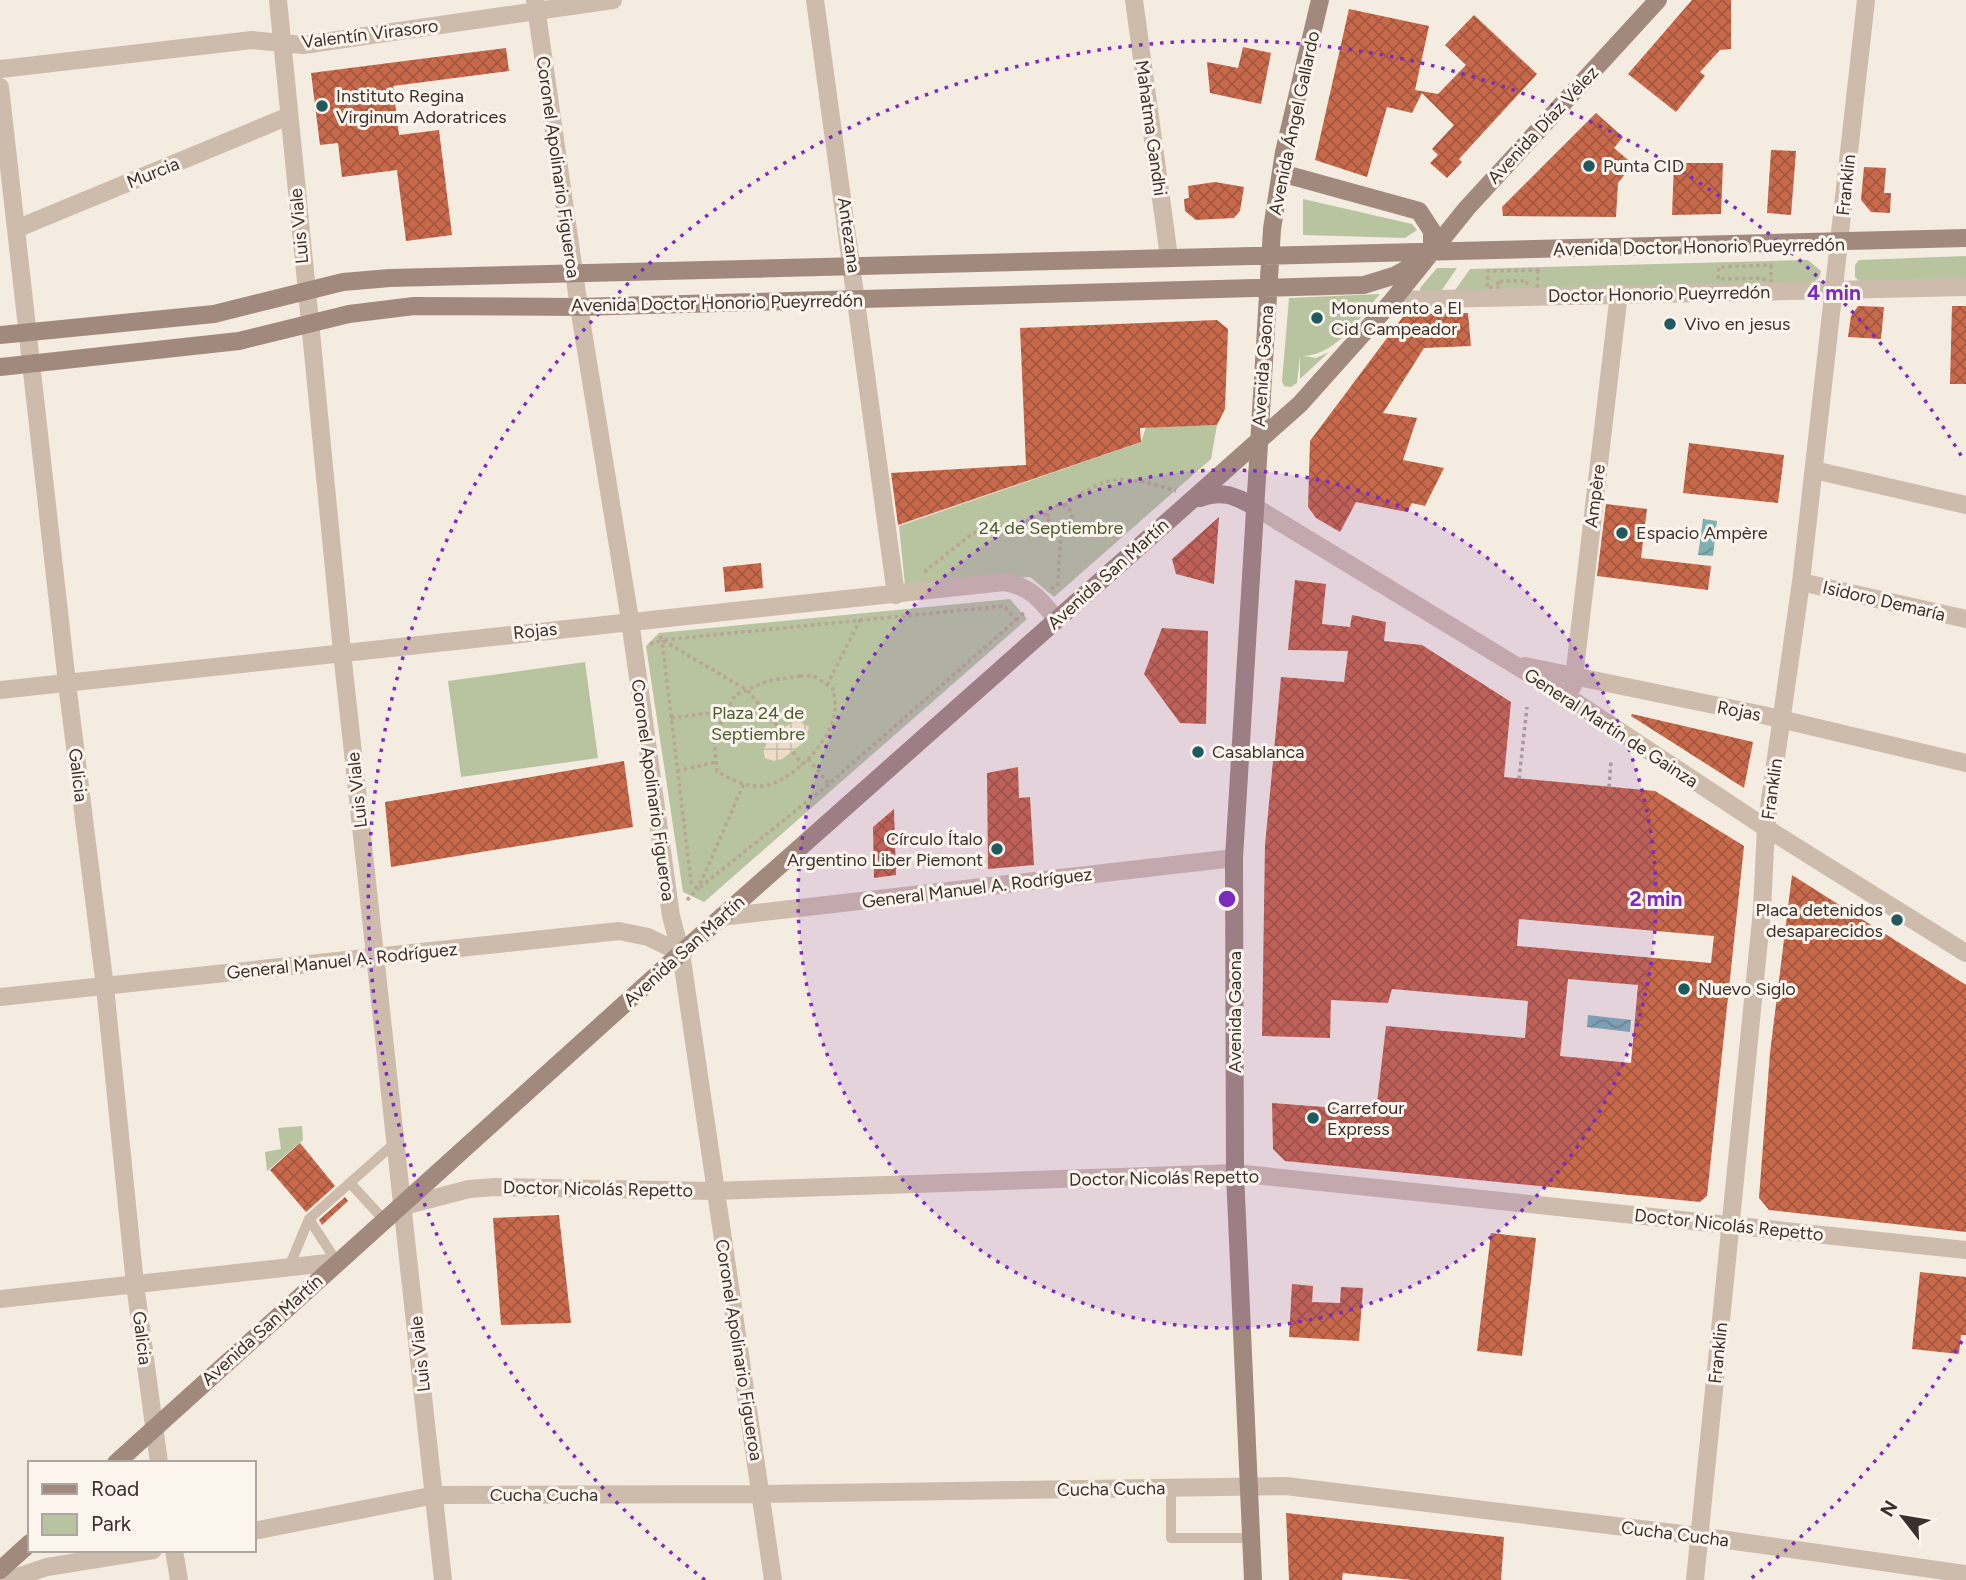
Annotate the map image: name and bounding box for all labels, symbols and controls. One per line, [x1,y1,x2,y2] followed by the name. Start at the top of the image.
[300,15,440,53] street label: Valentín Virasoro
[1264,29,1324,217] street label: Avenida Ángel Gallardo
[532,55,584,279] street label: Coronel Apolinario Figueroa
[1131,59,1171,197] street label: Mahatma Gandhi
[1483,62,1603,188] street label: Avenida Díaz Vélez
[336,85,507,128] place label: Instituto Regina Virginum Adoratrices
[314,98,330,114] marker: Instituto Regina Virginum Adoratrices
[124,153,182,193] street label: Murcia
[1832,153,1860,217] street label: Franklin
[1603,155,1684,177] place label: Punta CID
[1581,158,1597,174] marker: Punta CID
[285,187,313,265] street label: Luis Viale
[833,196,865,274] street label: Antezana
[1553,233,1845,261] street label: Avenida Doctor Honorio Pueyrredón
[1807,280,1861,305] text: 4 min
[1548,281,1770,307] street label: Doctor Honorio Pueyrredón
[571,289,863,317] street label: Avenida Doctor Honorio Pueyrredón
[1331,297,1462,340] place label: Monumento a El Cid Campeador
[1248,304,1278,428] street label: Avenida Gaona
[1309,310,1325,326] marker: Monumento a El Cid Campeador
[1684,313,1791,335] place label: Vivo en jesus
[1662,316,1678,332] marker: Vivo en jesus
[1580,463,1610,529] street label: Ampère
[1043,514,1173,634] street label: Avenida San Martín
[979,517,1123,539] park label: 24 de Septiembre
[1636,522,1768,544] place label: Espacio Ampère
[1614,525,1630,541] marker: Espacio Ampère
[1820,576,1948,626] street label: Isidoro Demaría
[512,618,558,644] street label: Rojas
[1520,664,1702,792] street label: General Martín de Gainza
[627,678,679,902] street label: Coronel Apolinario Figueroa
[1715,696,1763,726] street label: Rojas
[711,702,805,745] park label: Plaza 24 de Septiembre
[1212,741,1304,763] place label: Casablanca
[1190,744,1206,760] marker: Casablanca
[64,747,92,803] street label: Galicia
[342,751,372,829] street label: Luis Viale
[1757,757,1787,821] street label: Franklin
[787,828,983,871] place label: Círculo Ítalo Argentino Liber Piemont
[989,841,1005,857] marker: Círculo Ítalo Argentino Liber Piemont
[861,863,1094,913] street label: General Manuel A. Rodríguez
[1630,886,1682,911] text: 2 min
[1215,887,1239,911] centre of rings
[619,891,749,1011] street label: Avenida San Martín
[1756,899,1883,942] place label: Placa detenidos desaparecidos
[1889,912,1905,928] marker: Placa detenidos desaparecidos
[226,938,459,984] street label: General Manuel A. Rodríguez
[1224,951,1246,1073] street label: Avenida Gaona
[1698,978,1796,1000] place label: Nuevo Siglo
[1676,981,1692,997] marker: Nuevo Siglo
[1327,1097,1404,1140] place label: Carrefour Express
[1305,1110,1321,1126] marker: Carrefour Express
[1069,1165,1259,1191] street label: Doctor Nicolás Repetto
[503,1176,693,1202] street label: Doctor Nicolás Repetto
[1633,1204,1825,1246] street label: Doctor Nicolás Repetto
[711,1238,767,1462] street label: Coronel Apolinario Figueroa
[197,1270,327,1390] street label: Avenida San Martín
[128,1310,156,1366] street label: Galicia
[405,1315,435,1393] street label: Luis Viale
[1704,1321,1732,1385] street label: Franklin
[28,1461,256,1552] legend
[91,1476,139,1501] text: Road
[1057,1477,1165,1501] street label: Cucha Cucha
[1868,1482,1938,1552] north arrow
[490,1484,598,1506] street label: Cucha Cucha
[1875,1496,1902,1521] text: N
[91,1511,132,1536] text: Park
[1620,1516,1730,1552] street label: Cucha Cucha

